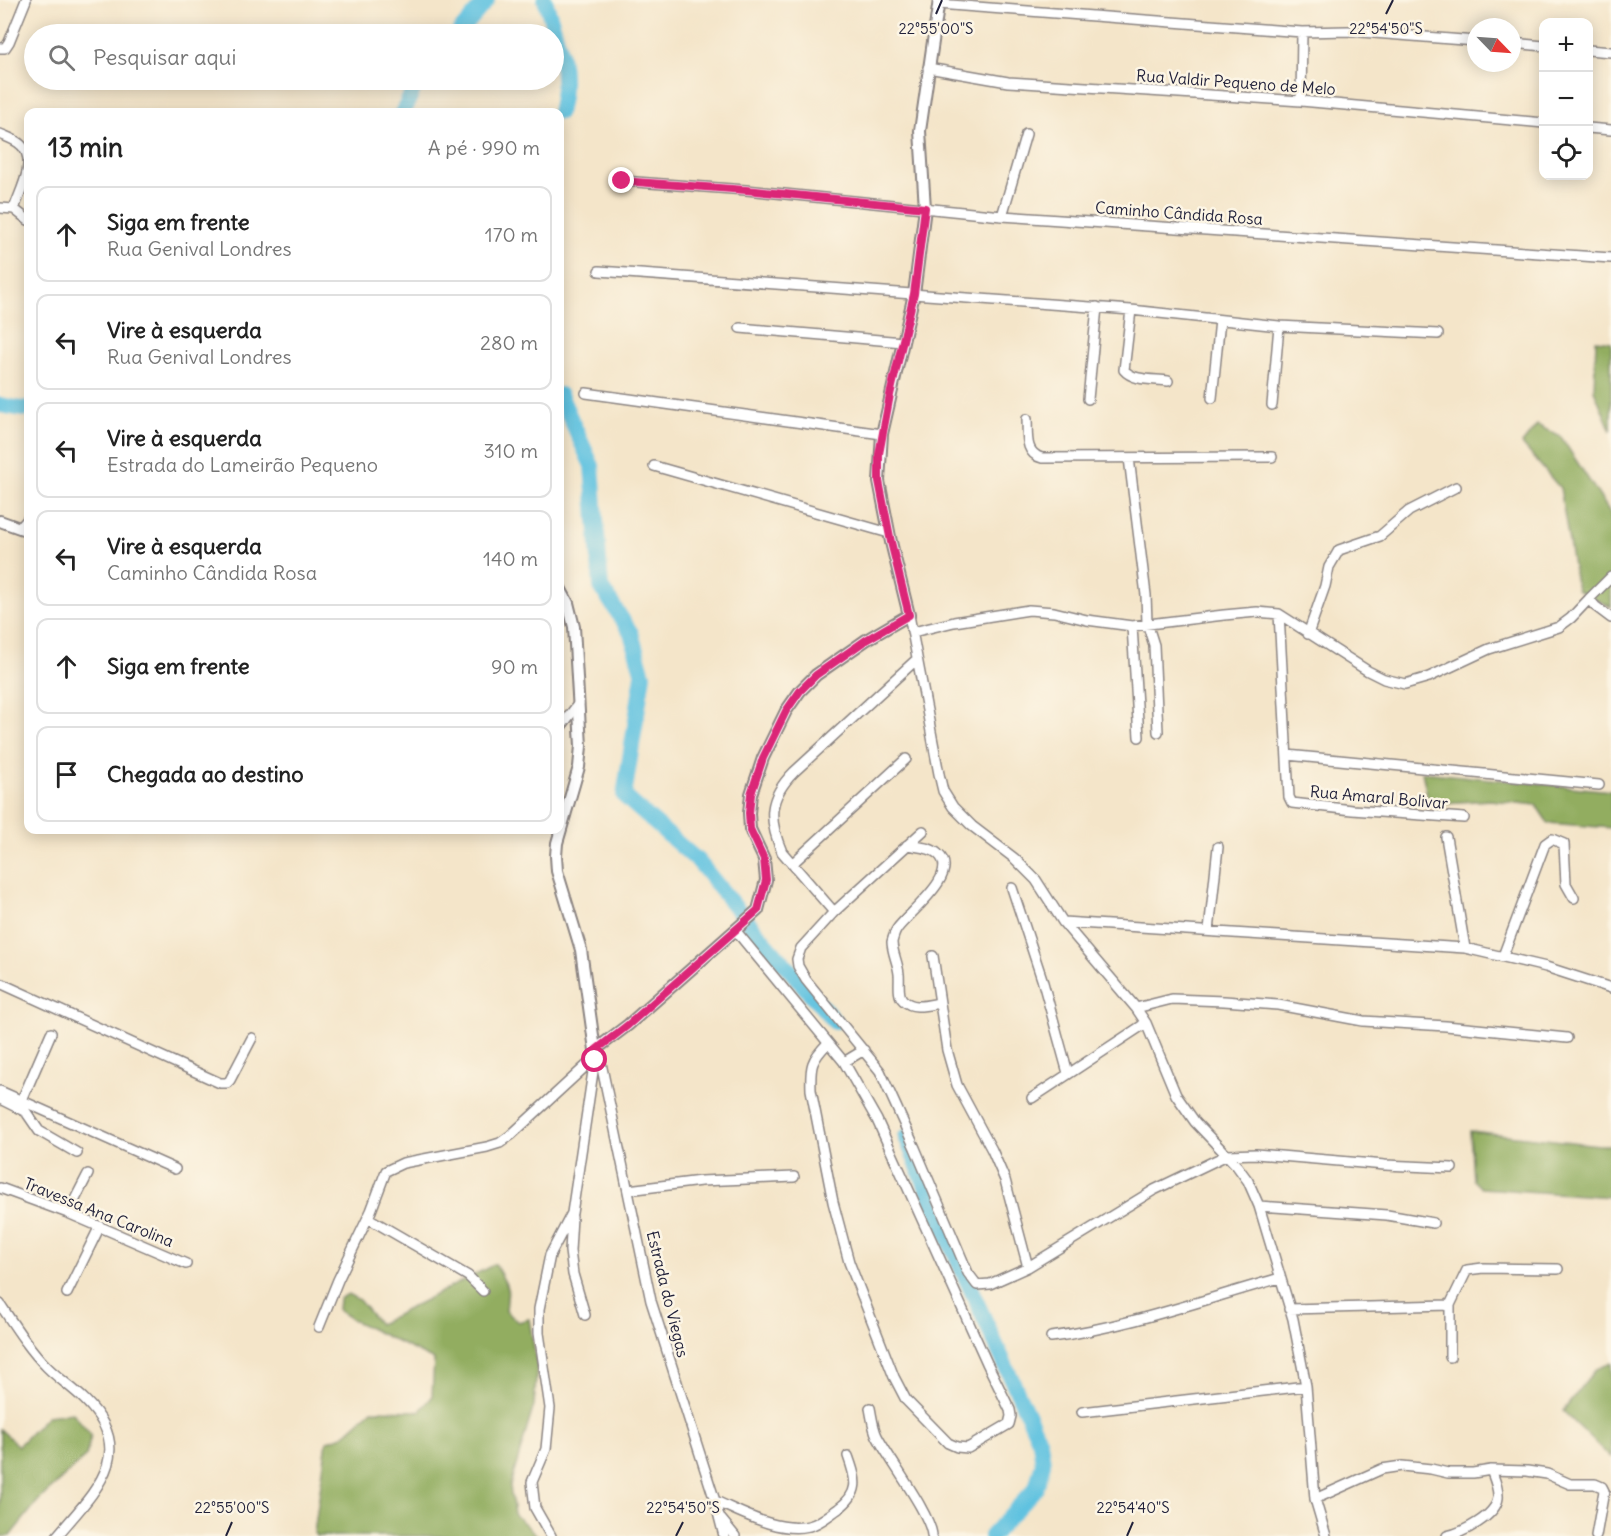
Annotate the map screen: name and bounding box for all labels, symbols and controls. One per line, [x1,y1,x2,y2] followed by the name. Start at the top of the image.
[1467,18,1521,72] north arrow
[1539,18,1593,180] map controls
[1539,18,1593,72] button: +
[899,19,973,38] text: 22°55'00"S
[1349,19,1423,38] text: 22°54'50"S
[24,24,564,90] search box
[45,41,78,74] icon: search
[93,43,236,71] text: Pesquisar aqui
[1136,65,1336,99] street label: Rua Valdir Pequeno de Melo
[1539,72,1593,126] button: −
[1539,126,1593,180] button: locate
[48,131,123,164] text: 13 min
[428,135,540,160] text: A pé · 990 m
[608,167,634,193] route end
[1094,197,1264,229] street label: Caminho Cândida Rosa
[107,208,250,236] text: Siga em frente
[50,218,83,251] icon: ahead
[485,222,538,247] text: 170 m
[107,236,292,261] text: Rua Genival Londres
[107,316,262,344] text: Vire à esquerda
[50,326,83,359] icon: left
[480,330,538,355] text: 280 m
[107,344,292,369] text: Rua Genival Londres
[107,424,262,452] text: Vire à esquerda
[50,434,83,467] icon: left
[483,438,538,463] text: 310 m
[107,452,378,477] text: Estrada do Lameirão Pequeno
[107,532,262,560] text: Vire à esquerda
[50,542,83,575] icon: left
[483,546,538,571] text: 140 m
[107,560,317,585] text: Caminho Cândida Rosa
[50,650,83,683] icon: ahead
[107,652,250,680] text: Siga em frente
[491,654,538,679] text: 90 m
[50,758,83,791] icon: arrive
[107,760,304,788] text: Chegada ao destino
[1309,781,1449,813] street label: Rua Amaral Bolivar
[581,1046,607,1072] route start
[21,1173,177,1251] street label: Travessa Ana Carolina
[643,1229,693,1359] street label: Estrada do Viegas
[195,1498,269,1517] text: 22°55'00"S
[646,1498,720,1517] text: 22°54'50"S
[1096,1498,1170,1517] text: 22°54'40"S

